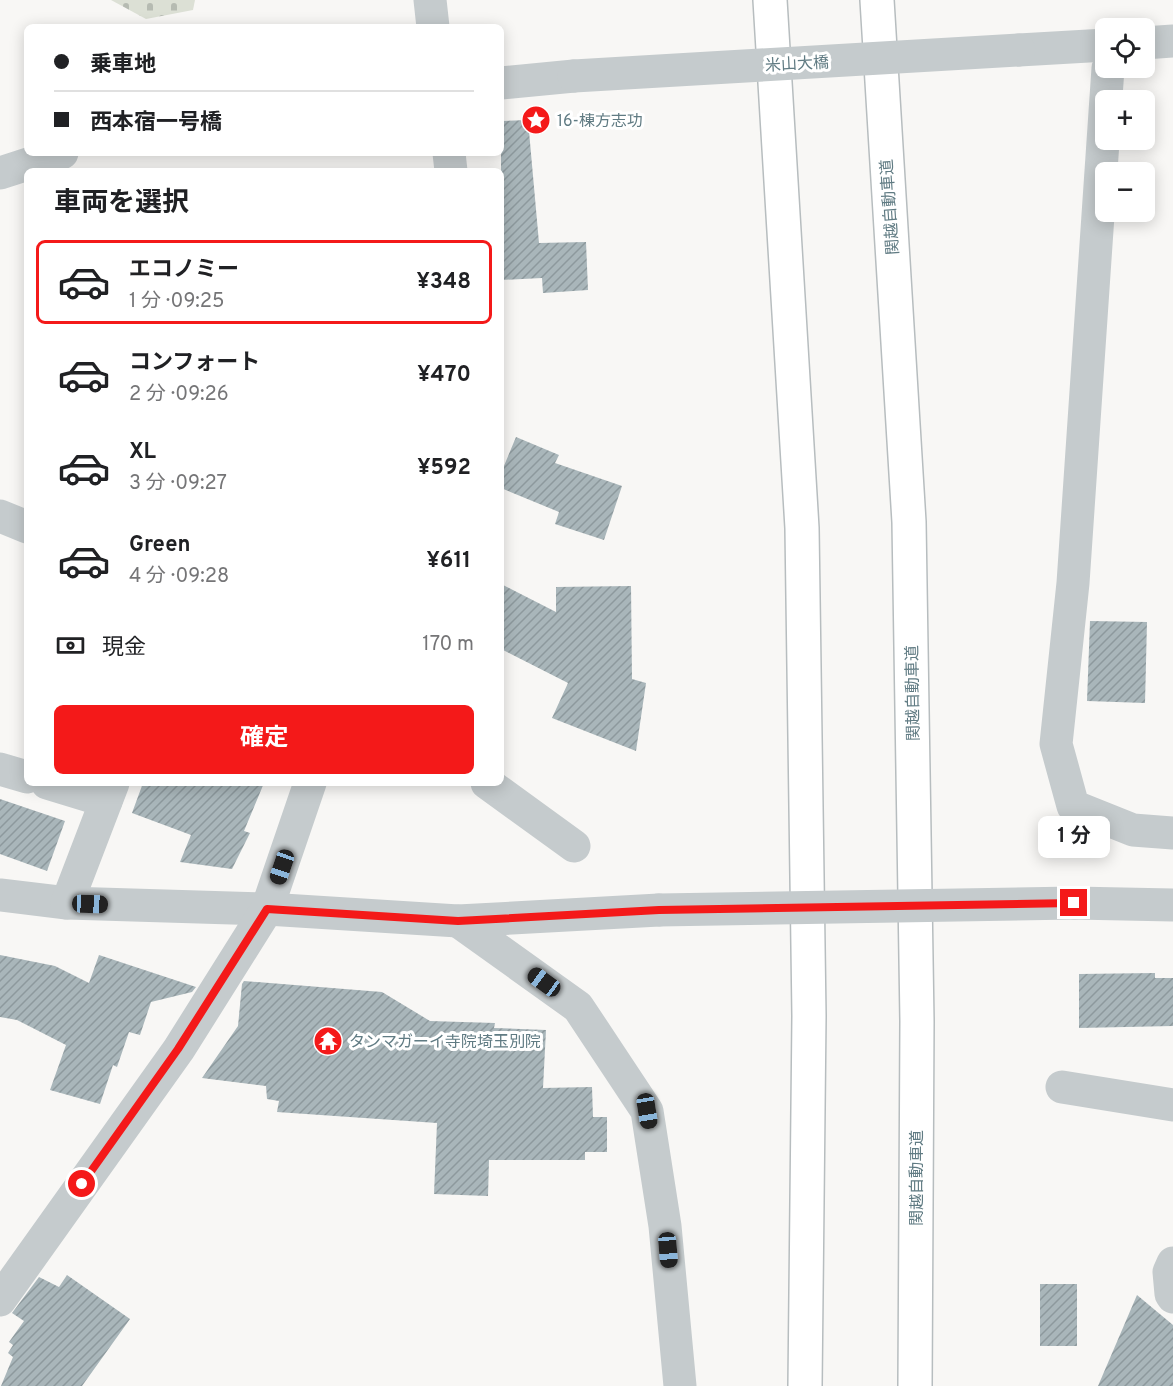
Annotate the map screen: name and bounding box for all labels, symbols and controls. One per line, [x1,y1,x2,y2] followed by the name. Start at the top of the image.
[1095,18,1155,222] map controls
[1095,18,1155,78] button: locate
[90,52,156,79] text: 乗車地
[765,53,830,77] street label: 米山大橋
[1095,90,1155,150] button: +
[520,104,552,136] place icon: 16-棟方志功
[90,110,222,137] text: 西本宿一号橋
[557,112,643,132] place label: 16-棟方志功
[878,158,904,255] street label: 関越自動車道
[1095,162,1155,222] button: −
[54,187,189,221] text: 車両を選択
[57,255,111,309] icon: car
[129,257,239,284] text: エコノミー
[416,269,471,296] text: ¥348
[129,289,225,315] text: 1 分 · 09:25
[57,348,111,402] icon: car
[129,350,260,377] text: コンフォート
[417,362,471,389] text: ¥470
[129,382,229,408] text: 2 分 · 09:26
[129,439,156,466] text: XL
[57,441,111,495] icon: car
[417,455,471,482] text: ¥592
[129,471,227,497] text: 3 分 · 09:27
[129,532,191,559] text: Green
[57,534,111,588] icon: car
[427,548,471,575] text: ¥611
[129,564,229,590] text: 4 分 · 09:28
[54,629,87,662] icon: cash
[422,632,474,658] text: 170 m
[102,635,146,662] text: 現金
[903,645,925,741] street label: 関越自動車道
[54,705,474,774] button: 確定
[1038,816,1110,858] callout: 1 分
[1058,824,1091,850] text: 1 分
[268,847,296,887] car
[1060,889,1087,916] route end
[72,894,108,914] car
[524,964,564,1000] car
[312,1025,344,1057] temple icon: タンマガーイ寺院埼玉別院
[349,1033,541,1053] place label: タンマガーイ寺院埼玉別院
[635,1092,659,1130] car
[908,1130,928,1226] street label: 関越自動車道
[68,1170,95,1197] route start
[657,1231,679,1269] car

